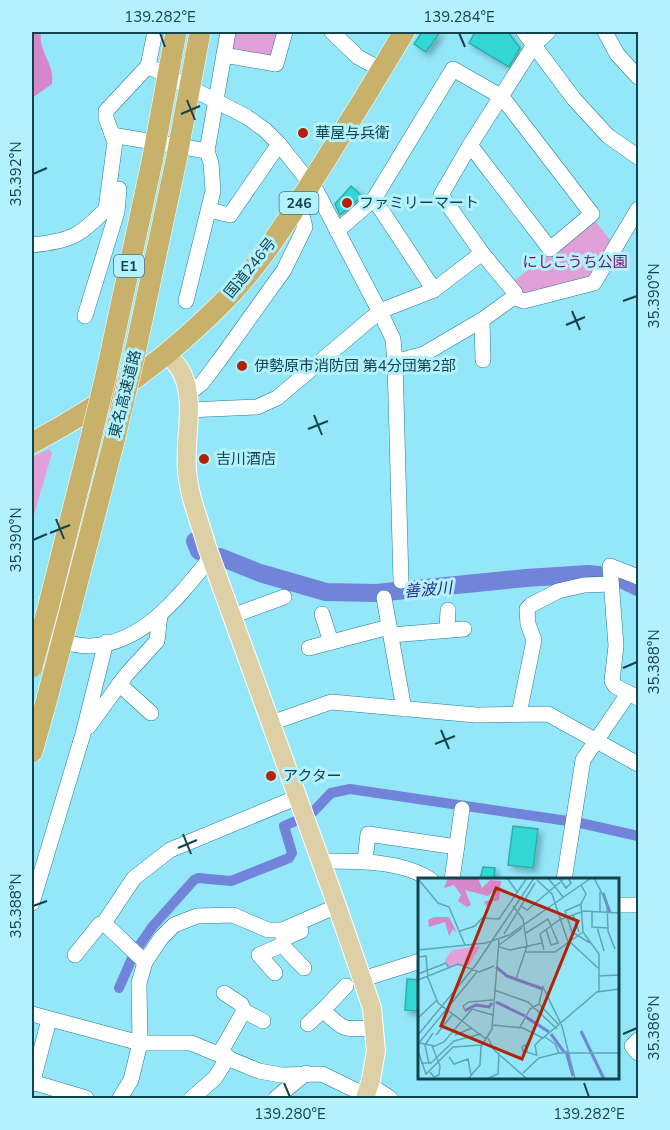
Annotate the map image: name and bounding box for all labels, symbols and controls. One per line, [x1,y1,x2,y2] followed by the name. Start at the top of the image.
[124,7,196,27] text: 139.282°E
[423,7,495,27] text: 139.284°E
[315,123,390,143] place label: 華屋与兵衛
[296,126,310,140] marker: 華屋与兵衛
[6,141,26,207] text: 35.392°N
[280,192,318,214] road number: 246
[359,193,479,213] place label: ファミリーマート
[340,196,354,210] marker: ファミリーマート
[220,234,280,302] street label: 国道246号
[522,252,628,272] park label: にしこうち公園
[114,255,144,277] road number: E1
[644,263,664,329] text: 35.390°N
[104,348,146,440] street label: 東名高速道路
[254,356,456,376] place label: 伊勢原市消防団 第4分団第2部
[235,359,249,373] marker: 伊勢原市消防団 第4分団第2部
[216,449,276,469] place label: 吉川酒店
[197,452,211,466] marker: 吉川酒店
[6,507,26,573] text: 35.390°N
[403,577,455,603] water label: 善波川
[644,629,664,695] text: 35.388°N
[283,766,342,786] place label: アクター
[264,769,278,783] marker: アクター
[6,873,26,939] text: 35.388°N
[418,878,619,1079] inset map
[644,995,664,1061] text: 35.386°N
[254,1104,326,1124] text: 139.280°E
[553,1104,625,1124] text: 139.282°E

